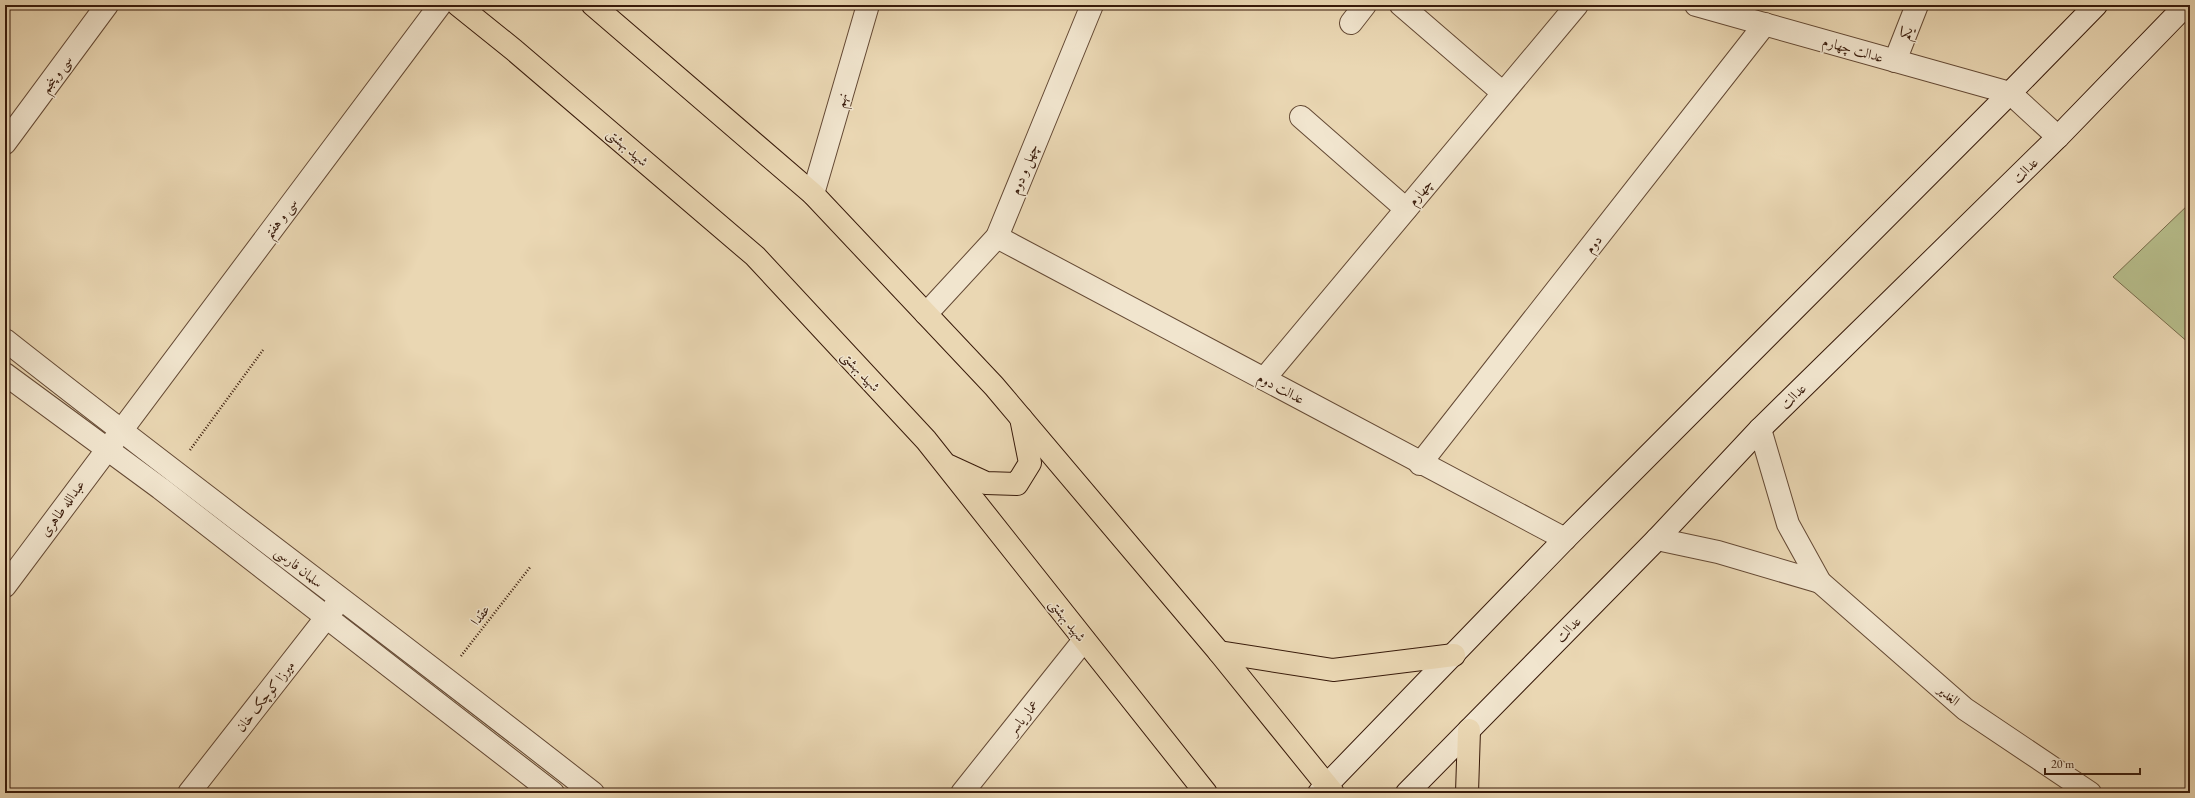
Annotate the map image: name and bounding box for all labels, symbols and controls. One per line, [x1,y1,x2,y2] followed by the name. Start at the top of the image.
[1895,23,1922,44] street label: یکم
[1819,32,1886,70] street label: عدالت چهارم
[36,51,80,100] street label: سی و پنجم
[830,90,856,111] street label: نهم
[603,124,653,171] street label: شهید بهشتی
[1006,141,1046,198] street label: چهل و دوم
[2008,153,2042,187] street label: عدالت
[1404,175,1440,212] street label: چهارم
[259,194,305,245] street label: سی و هفتم
[1580,231,1609,259] street label: دوم
[837,347,885,396] street label: شهید بهشتی
[1252,368,1308,411] street label: عدالت دوم
[1776,379,1810,413] street label: عدالت
[35,476,89,540] street label: عبدالله طاهری
[271,543,327,592] street label: سلمان فارسی
[1045,595,1090,646] street label: شهید بهشتی
[466,601,494,629] street label: عقدا
[1551,612,1585,646] street label: عدالت
[231,657,299,736] street label: میرزا کوچک خان
[1933,679,1964,710] street label: الغدیر
[1002,696,1043,740] street label: عمار یاسر
[2045,750,2140,776] scale bar
[2051,756,2075,772] text: 20 m

